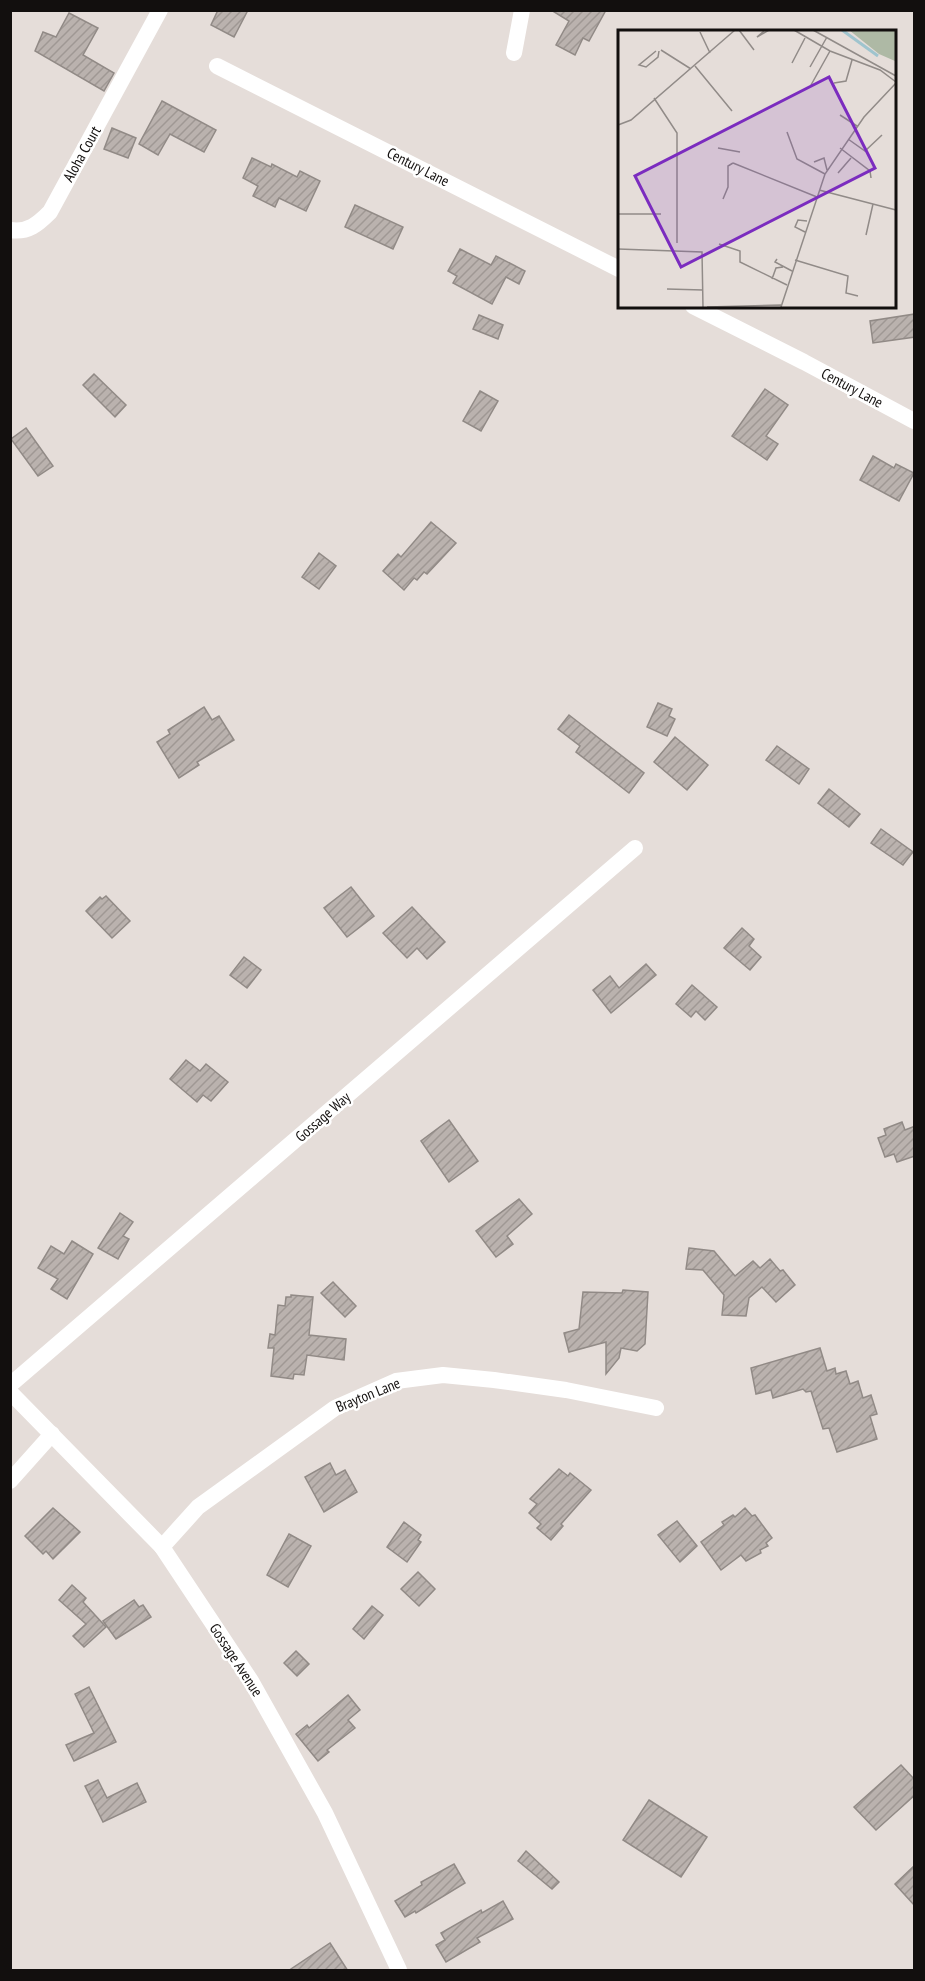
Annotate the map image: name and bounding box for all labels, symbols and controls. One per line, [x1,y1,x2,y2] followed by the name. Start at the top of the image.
[618,30,895,308] inset map
[58,123,105,185] street label: Aloha Court
[384,143,452,190] street label: Century Lane
[818,363,886,412] street label: Century Lane
[291,1087,354,1146] street label: Gossage Way
[333,1373,403,1416] street label: Brayton Lane
[206,1620,267,1700] street label: Gossage Avenue

